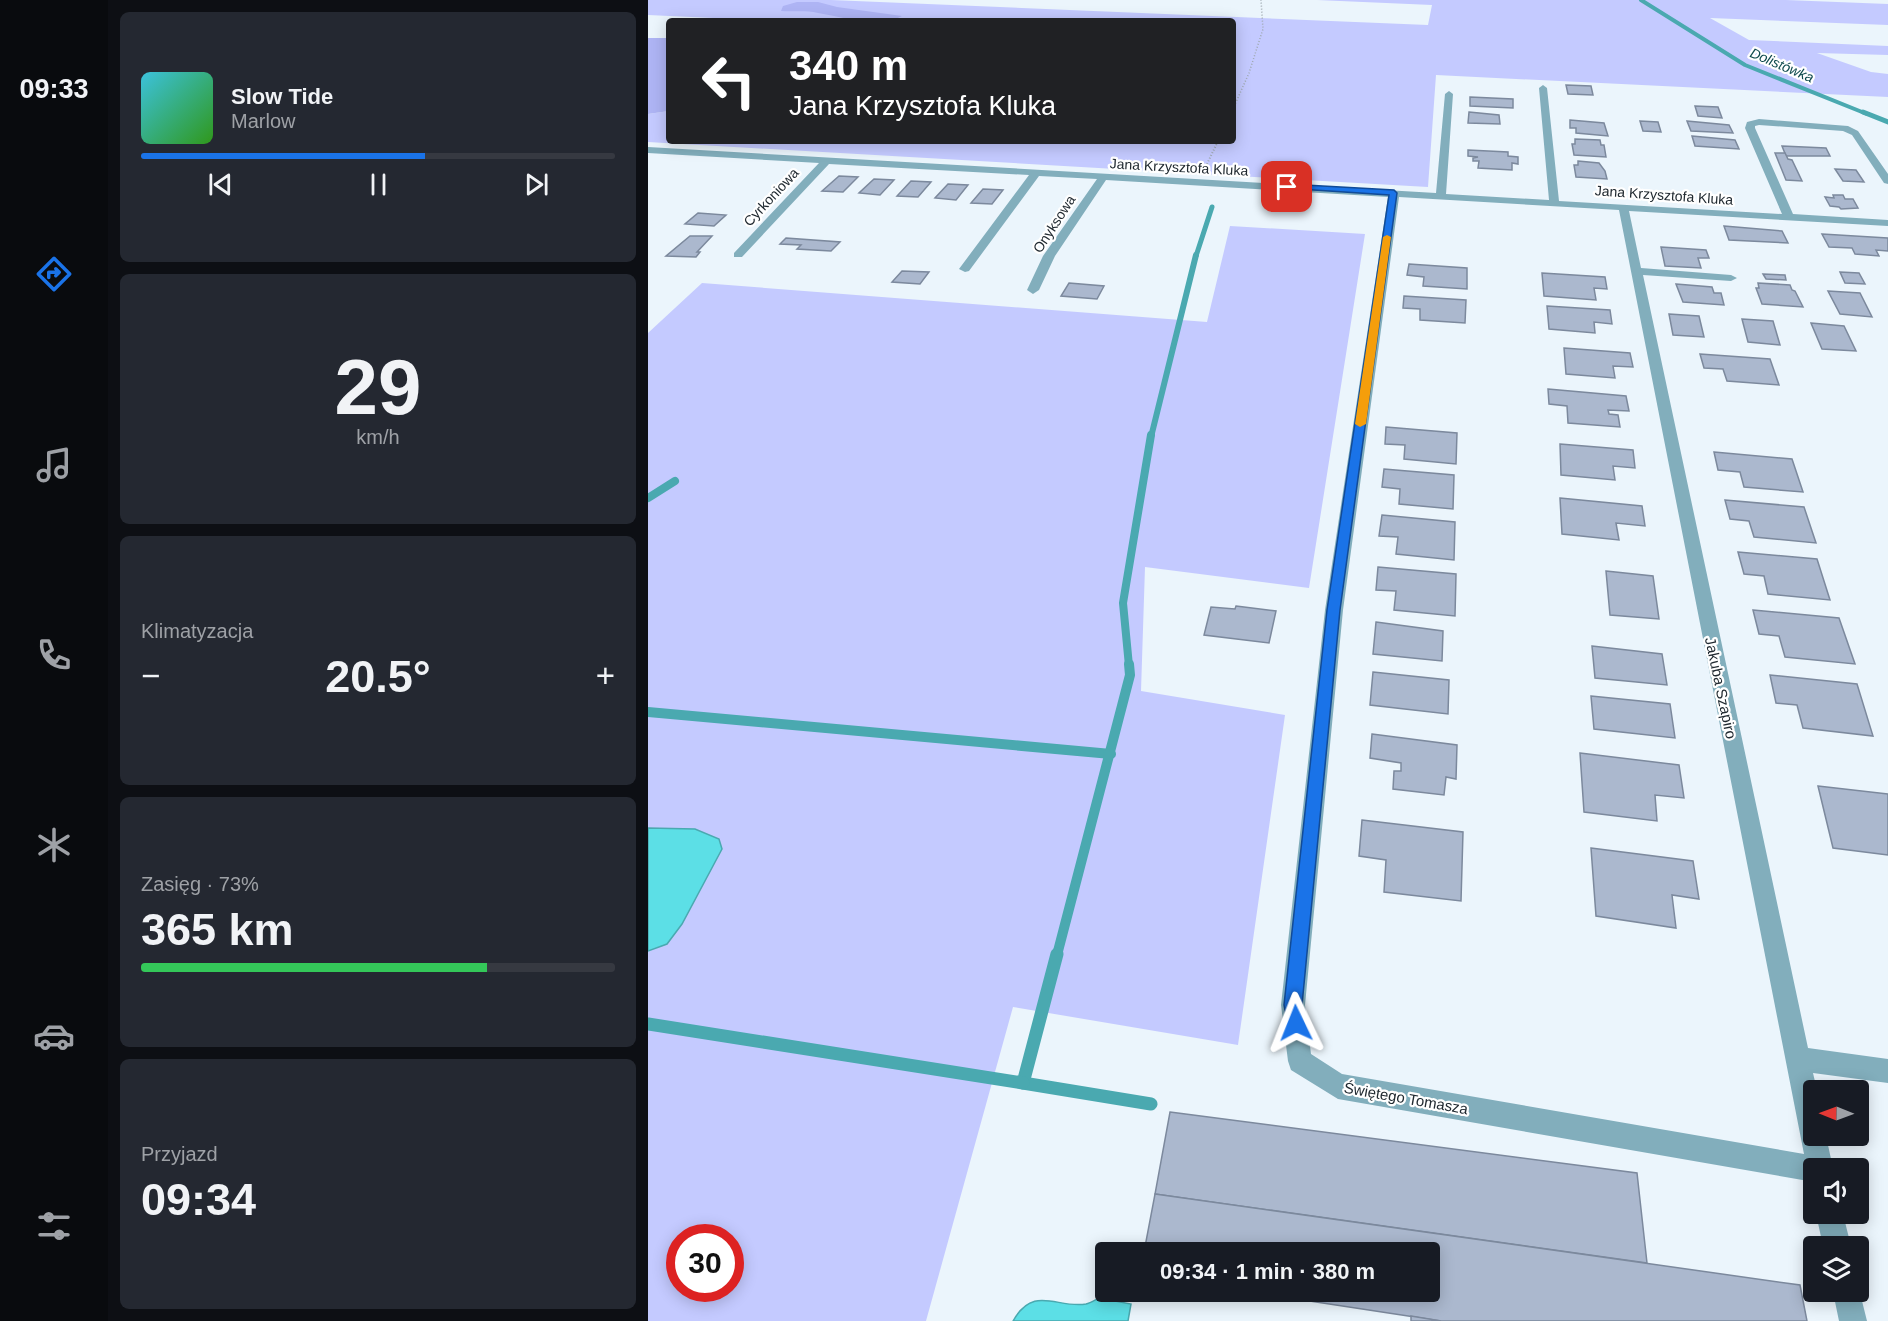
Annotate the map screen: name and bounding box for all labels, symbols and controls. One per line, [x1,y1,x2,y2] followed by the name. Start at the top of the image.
[690,42,768,120] icon: left
[789,42,908,89] text: 340 m
[1748,44,1816,86] water label: Dolistówka
[19,74,89,104] text: 09:33
[231,84,333,109] text: Slow Tide
[789,91,1056,121] text: Jana Krzysztofa Kluka
[231,110,295,132] text: Marlow
[1109,155,1249,179] street label: Jana Krzysztofa Kluka
[1261,161,1312,212] pin
[740,165,802,229] street label: Cyrkoniowa
[204,168,237,201] icon: previous
[362,168,395,201] icon: pause
[520,168,553,201] icon: next
[1270,170,1303,203] icon: arrive
[1594,182,1734,208] street label: Jana Krzysztofa Kluka
[1029,192,1079,256] street label: Onyksowa
[33,253,75,295] icon: directions
[335,343,421,431] text: 29
[356,426,400,448] text: km/h
[33,444,75,486] icon: music
[141,620,253,642] text: Klimatyzacja
[33,634,75,676] icon: phone
[1702,636,1740,740] street label: Jakuba Szapiro
[325,651,431,702] text: 20.5°
[141,657,160,694] text: −
[596,657,615,694] text: +
[33,824,75,866] icon: climate
[141,873,259,895] text: Zasięg · 73%
[141,904,294,955] text: 365 km
[1264,991,1328,1055] position arrow
[33,1015,75,1057] icon: car
[1343,1079,1470,1117] street label: Świętego Tomasza
[1803,1080,1869,1146] north arrow
[1803,1080,1869,1302] map controls
[141,1143,218,1165] text: Przyjazd
[1803,1158,1869,1224] button: sound
[141,1174,256,1225] text: 09:34
[33,1205,75,1247] icon: filters
[666,1224,744,1302] speed limit sign: 30
[1803,1236,1869,1302] button: layers
[1160,1259,1375,1284] text: 09:34 · 1 min · 380 m

